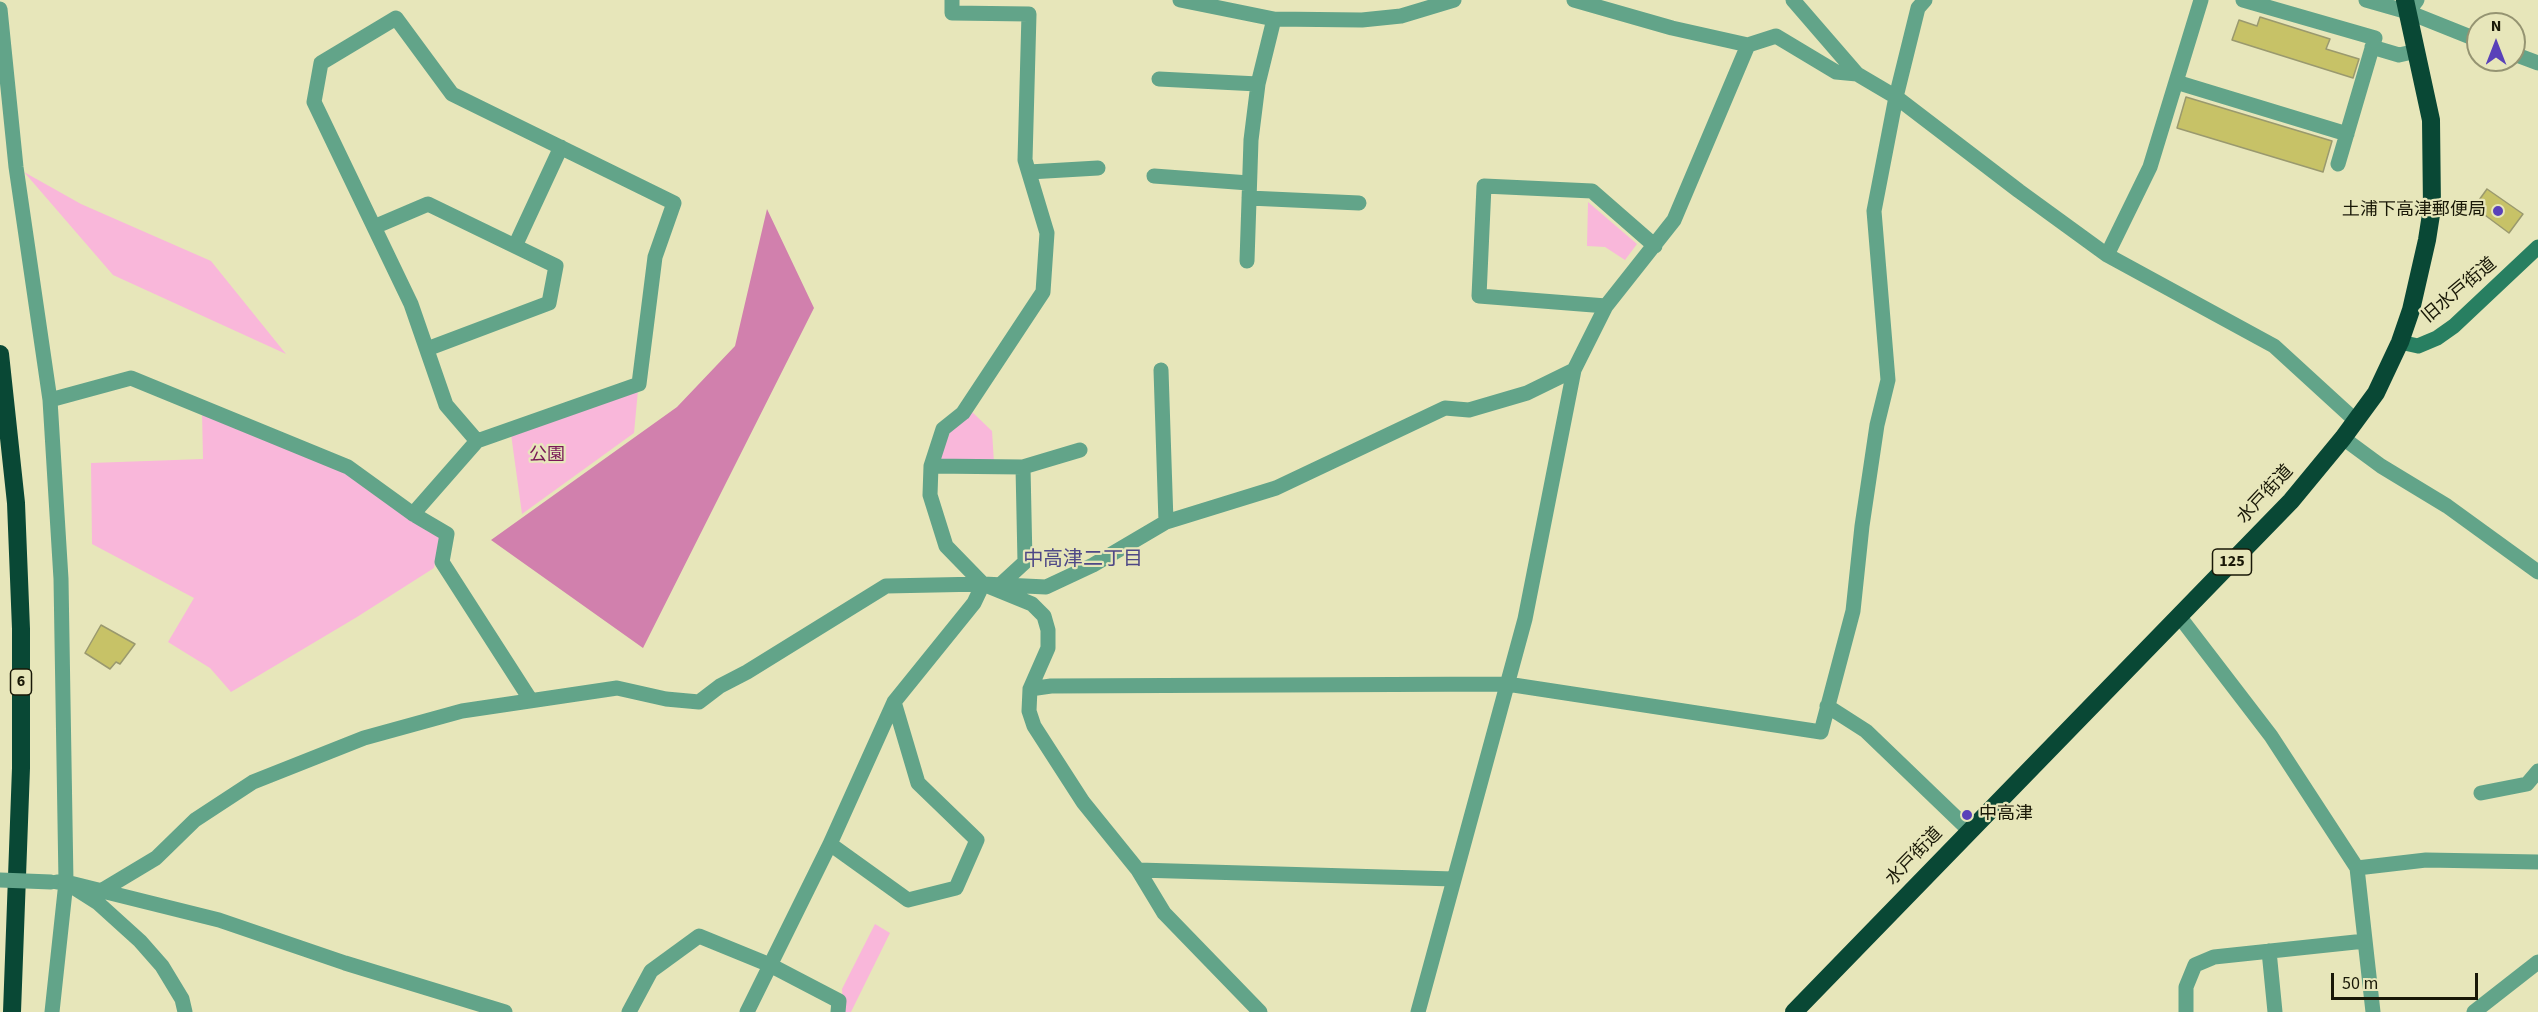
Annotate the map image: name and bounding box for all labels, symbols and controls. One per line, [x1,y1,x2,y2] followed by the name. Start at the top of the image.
[2466,12,2526,72] north arrow
[2491,15,2501,37] text: N
[2342,200,2486,222] place label: 土浦下高津郵便局
[2491,204,2505,218] marker: 土浦下高津郵便局
[2419,254,2501,328] street label: 旧水戸街道
[529,445,565,467] park label: 公園
[2234,461,2298,529] street label: 水戸街道
[1023,549,1143,573] district label: 中高津二丁目
[2212,549,2252,575] road number: 125
[10,669,32,695] road number: 6
[1979,804,2033,826] place label: 中高津
[1960,808,1974,822] marker: 中高津
[1882,824,1948,890] street label: 水戸街道
[2334,961,2481,999] scale bar
[2342,971,2378,996] text: 50 m

